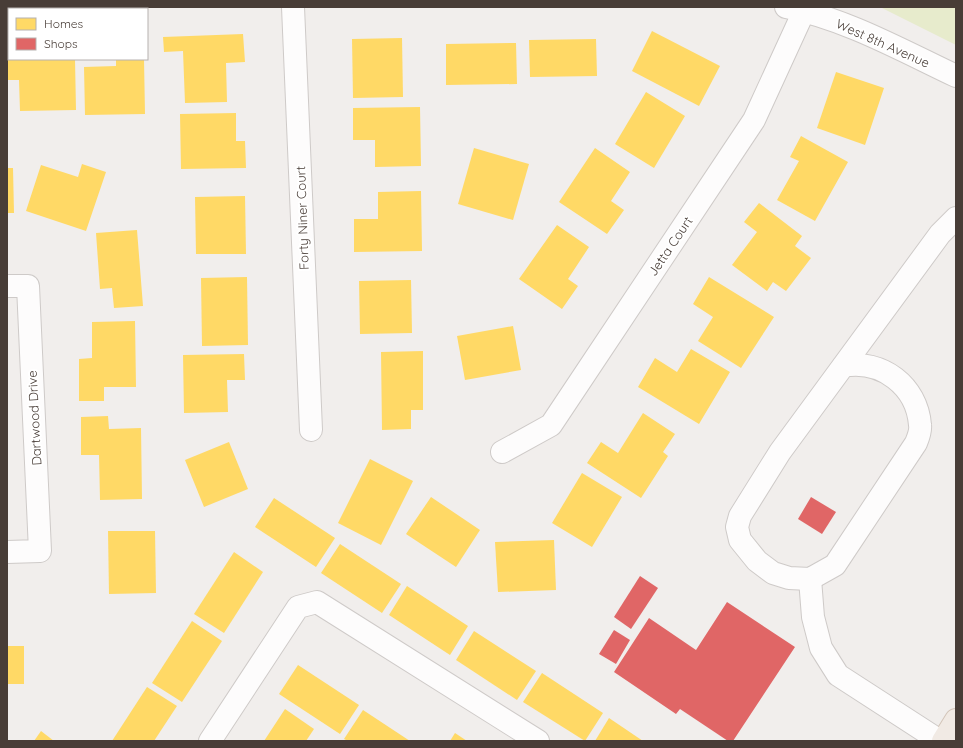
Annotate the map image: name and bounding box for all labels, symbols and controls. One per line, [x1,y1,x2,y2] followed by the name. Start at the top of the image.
[8,8,148,60] legend
[834,15,932,71] street label: West 8th Avenue
[44,16,84,31] text: Homes
[44,36,78,51] text: Shops
[292,166,312,270] street label: Forty Niner Court
[644,213,696,279] street label: Jetta Court
[24,370,44,466] street label: Dartwood Drive

